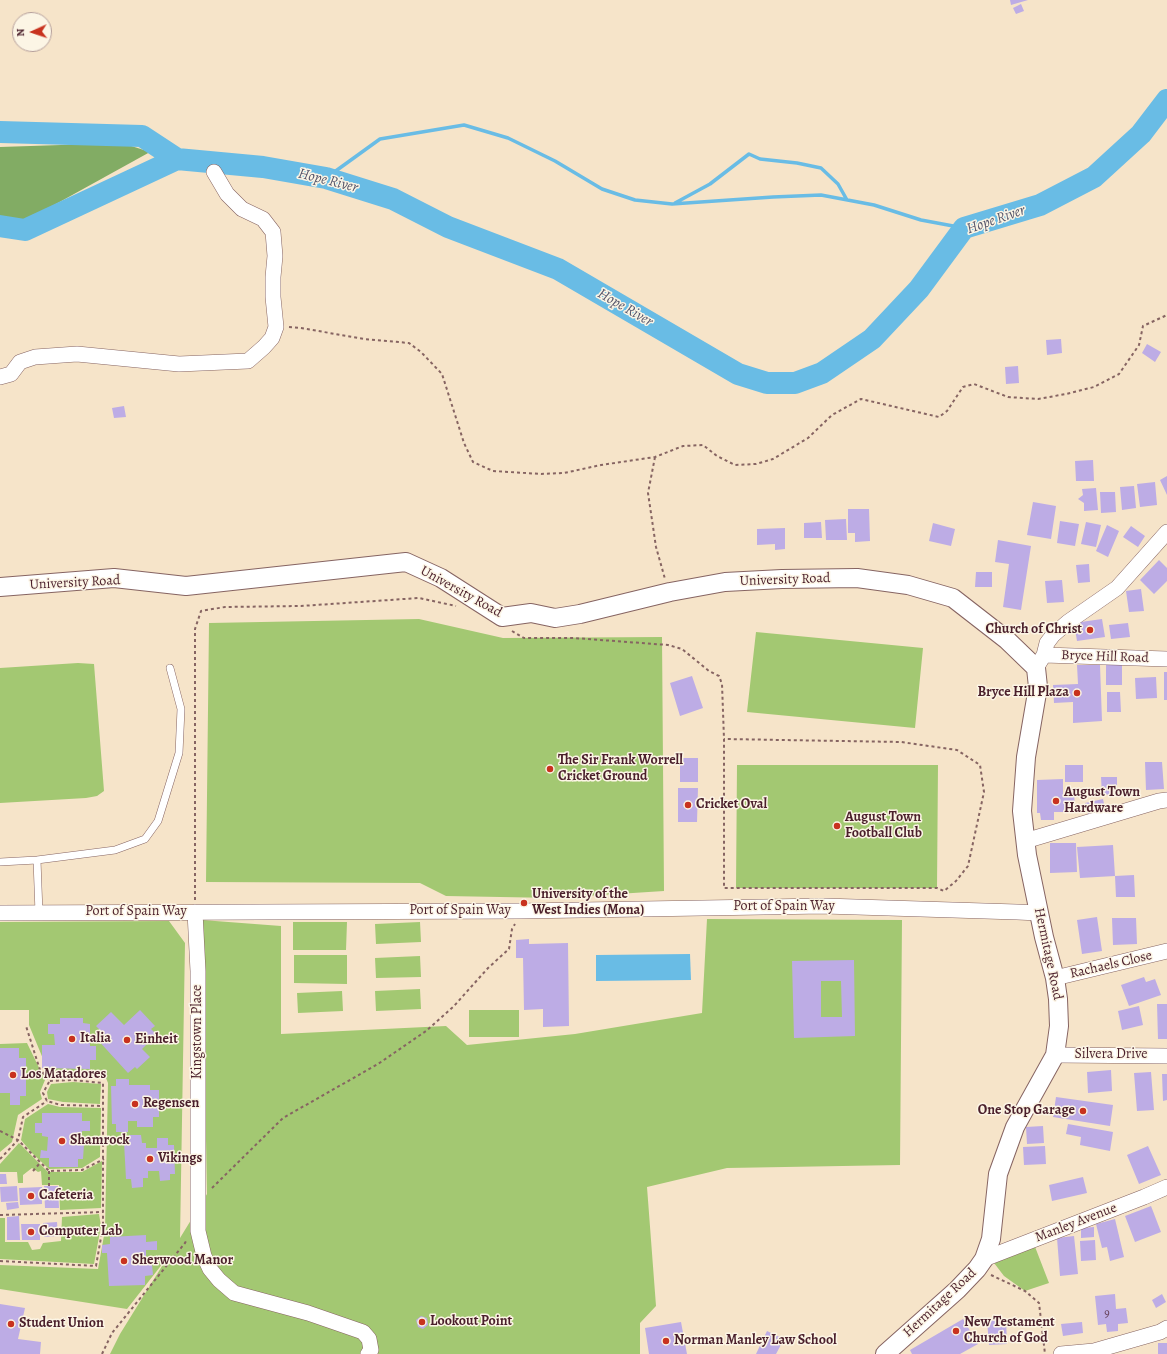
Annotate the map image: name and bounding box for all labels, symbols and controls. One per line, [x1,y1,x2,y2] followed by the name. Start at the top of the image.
[12,12,52,52] north arrow
[13,28,28,37] text: N
[296,165,360,197] water label: Hope River
[964,202,1028,238] water label: Hope River
[594,285,656,331] water label: Hope River
[417,563,505,621] street label: University Road
[739,570,831,590] street label: University Road
[29,572,121,594] street label: University Road
[986,622,1082,638] place label: Church of Christ
[1085,625,1095,635] marker: Church of Christ
[1061,647,1149,667] street label: Bryce Hill Road
[977,685,1069,701] place label: Bryce Hill Plaza
[1072,688,1082,698] marker: Bryce Hill Plaza
[558,753,683,786] place label: The Sir Frank Worrell Cricket Ground
[545,764,555,774] marker: The Sir Frank Worrell Cricket Ground
[1064,785,1140,818] place label: August Town Hardware
[1051,796,1061,806] marker: August Town Hardware
[696,797,767,813] place label: Cricket Oval
[683,800,693,810] marker: Cricket Oval
[845,810,922,842] place label: August Town Football Club
[832,821,842,831] marker: August Town Football Club
[532,887,644,920] place label: University of the West Indies (Mona)
[519,898,529,908] marker: University of the West Indies (Mona)
[733,899,835,915] street label: Port of Spain Way
[409,903,511,919] street label: Port of Spain Way
[85,904,187,920] street label: Port of Spain Way
[1030,906,1066,1002] street label: Hermitage Road
[1068,947,1154,983] street label: Rachaels Close
[190,985,206,1079] street label: Kingstown Place
[80,1031,111,1047] place label: Italia
[135,1032,178,1048] place label: Einheit
[67,1034,77,1044] marker: Italia
[122,1035,132,1045] marker: Einheit
[1075,1047,1147,1063] street label: Silvera Drive
[21,1067,106,1083] place label: Los Matadores
[8,1070,18,1080] marker: Los Matadores
[143,1096,199,1112] place label: Regensen
[130,1099,140,1109] marker: Regensen
[978,1103,1075,1119] place label: One Stop Garage
[1078,1106,1088,1116] marker: One Stop Garage
[70,1133,130,1149] place label: Shamrock
[57,1136,67,1146] marker: Shamrock
[158,1151,202,1167] place label: Vikings
[145,1154,155,1164] marker: Vikings
[39,1188,93,1204] place label: Cafeteria
[26,1191,36,1201] marker: Cafeteria
[1033,1200,1119,1246] street label: Manley Avenue
[39,1224,122,1240] place label: Computer Lab
[26,1227,36,1237] marker: Computer Lab
[132,1253,233,1269] place label: Sherwood Manor
[119,1256,129,1266] marker: Sherwood Manor
[900,1265,980,1341] street label: Hermitage Road
[1104,1307,1110,1321] house number: 9
[430,1314,512,1330] place label: Lookout Point
[964,1315,1055,1348] place label: New Testament Church of God
[19,1316,104,1332] place label: Student Union
[417,1317,427,1327] marker: Lookout Point
[6,1319,16,1329] marker: Student Union
[951,1326,961,1336] marker: New Testament Church of God
[674,1333,837,1349] place label: Norman Manley Law School
[661,1336,671,1346] marker: Norman Manley Law School

